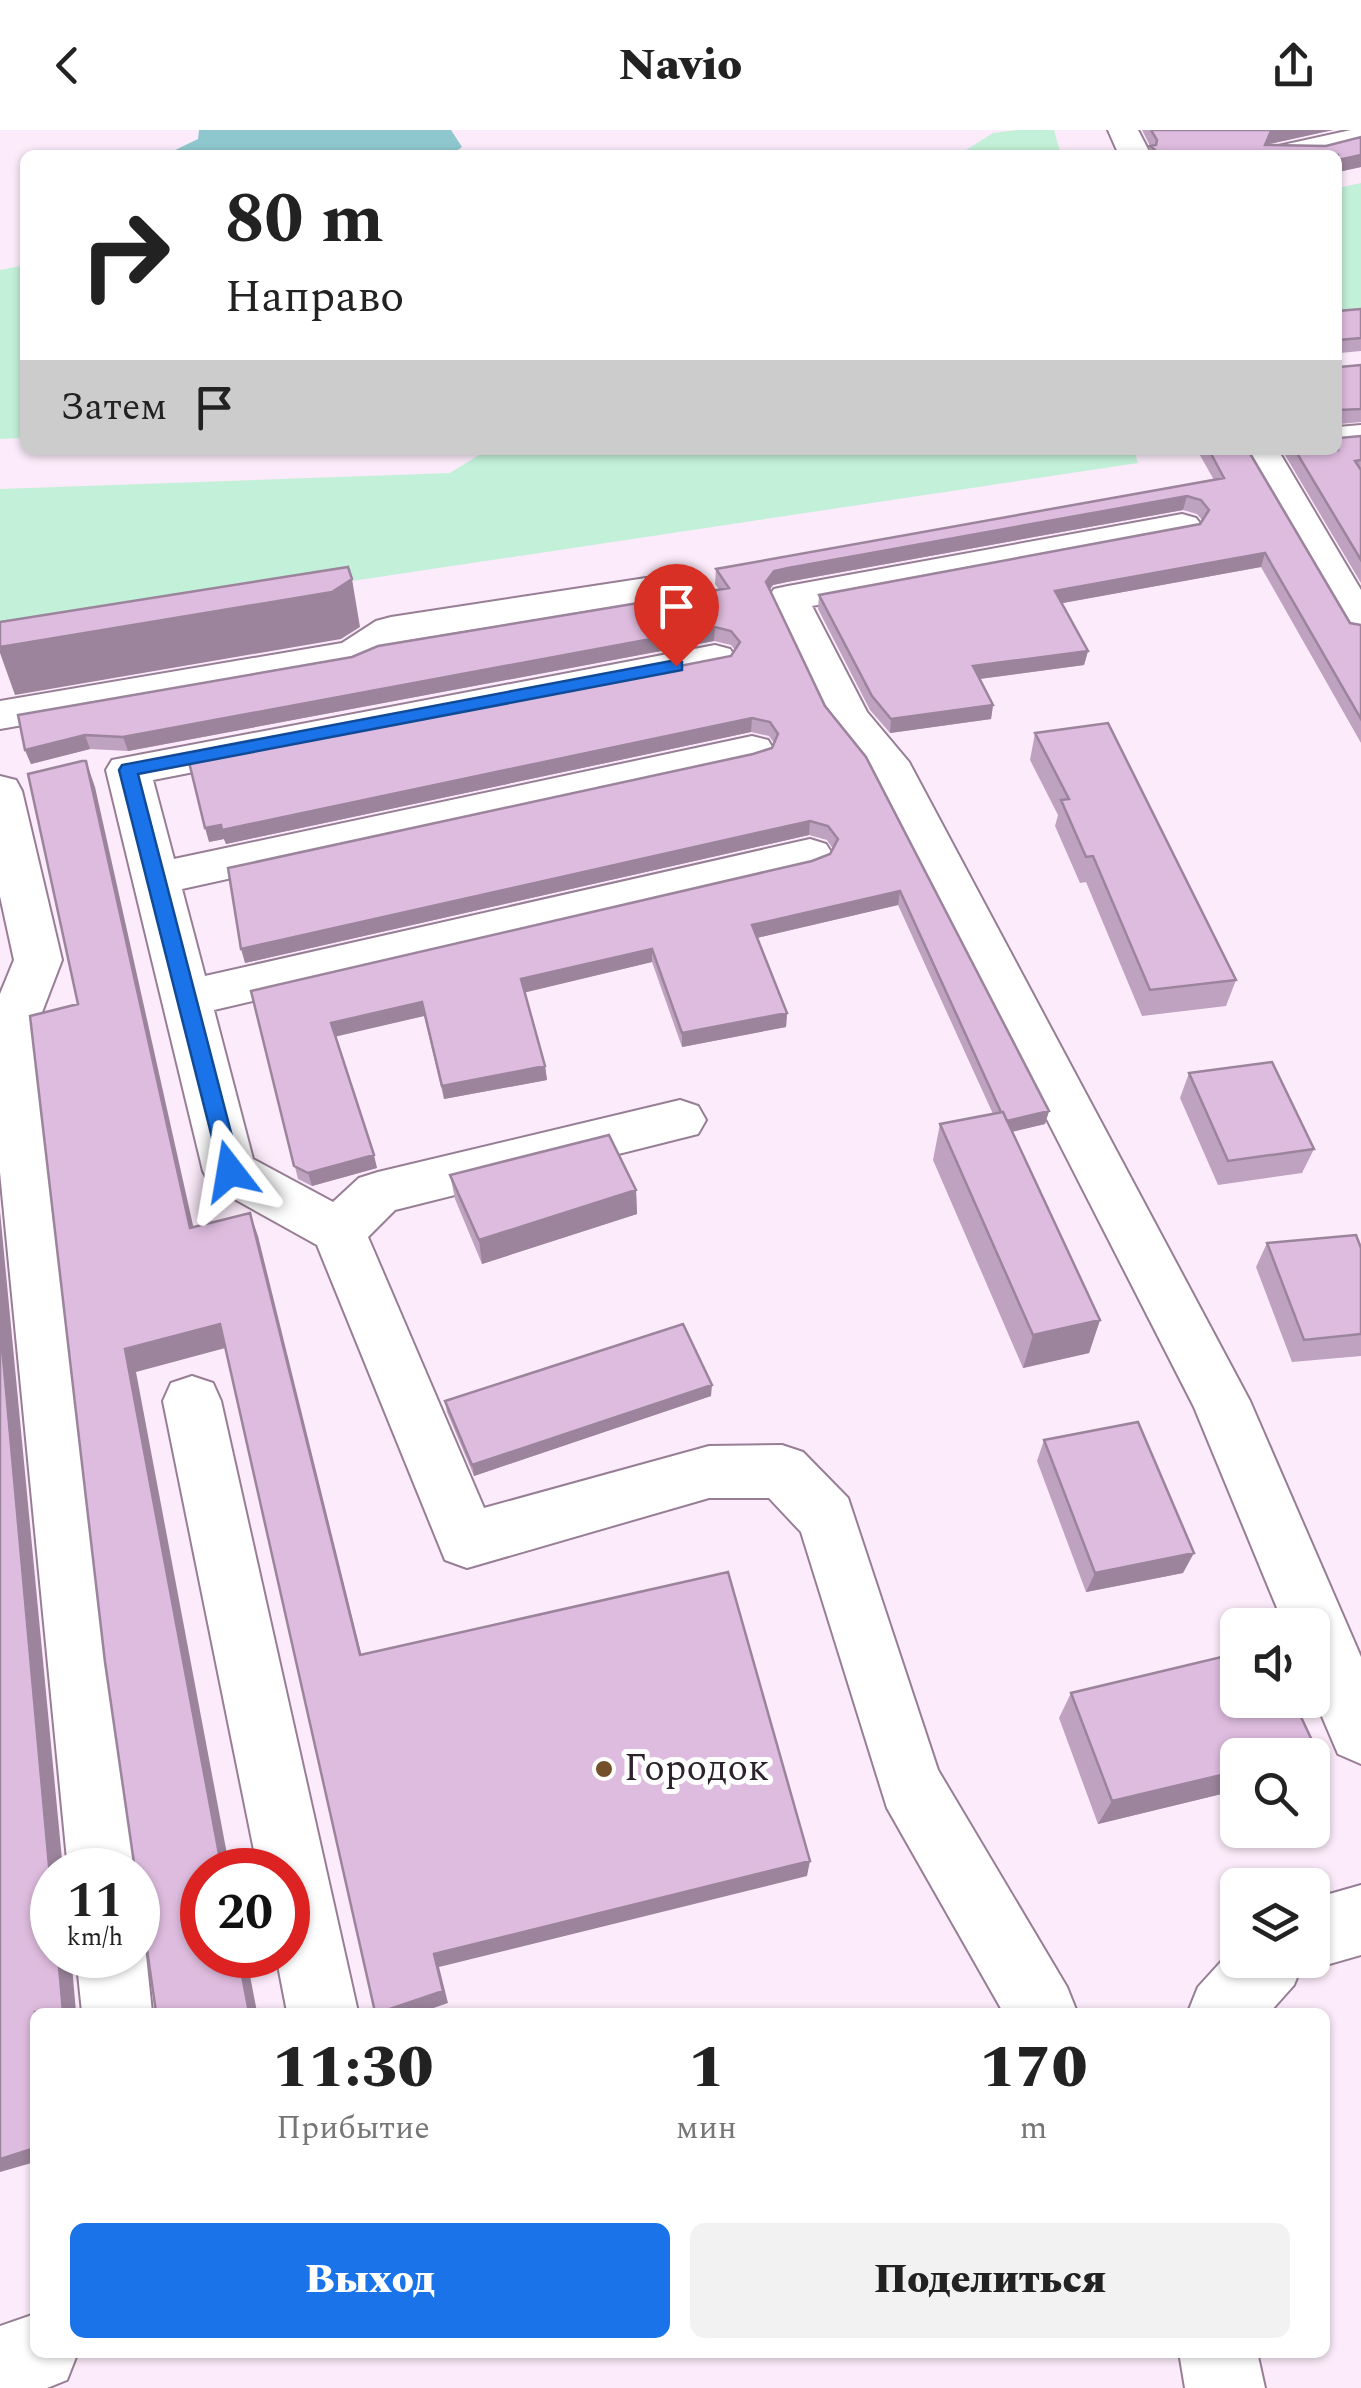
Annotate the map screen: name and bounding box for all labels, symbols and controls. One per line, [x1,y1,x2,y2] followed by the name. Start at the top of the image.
[619,31,742,100] text: Navio
[40,38,95,93] icon: back
[1266,38,1321,93] icon: share
[225,167,384,273] text: 80 m
[60,190,190,320] icon: right
[225,263,404,332] text: Направо
[60,379,167,437] text: Затем
[187,380,242,435] icon: arrive
[634,564,719,667] pin
[649,579,704,634] icon: arrive
[178,1119,282,1223] position arrow
[1220,1608,1330,1978] map controls
[1220,1608,1330,1718] button: sound
[1220,1738,1330,1848] button: search
[624,1740,769,1798] place label: Городок
[593,1758,615,1780] marker: Городок
[180,1848,310,1978] speed limit sign: 20
[67,1863,123,1939] text: 11
[1220,1868,1330,1978] button: layers
[67,1919,123,1957] text: km/h
[273,2022,433,2114] text: 11:30
[688,2022,724,2114] text: 1
[979,2022,1087,2114] text: 170
[276,2104,430,2153] text: Прибытие
[676,2104,737,2153] text: мин
[1020,2104,1047,2153] text: m
[70,2223,670,2338] button: Выход
[690,2223,1290,2338] button: Поделиться

